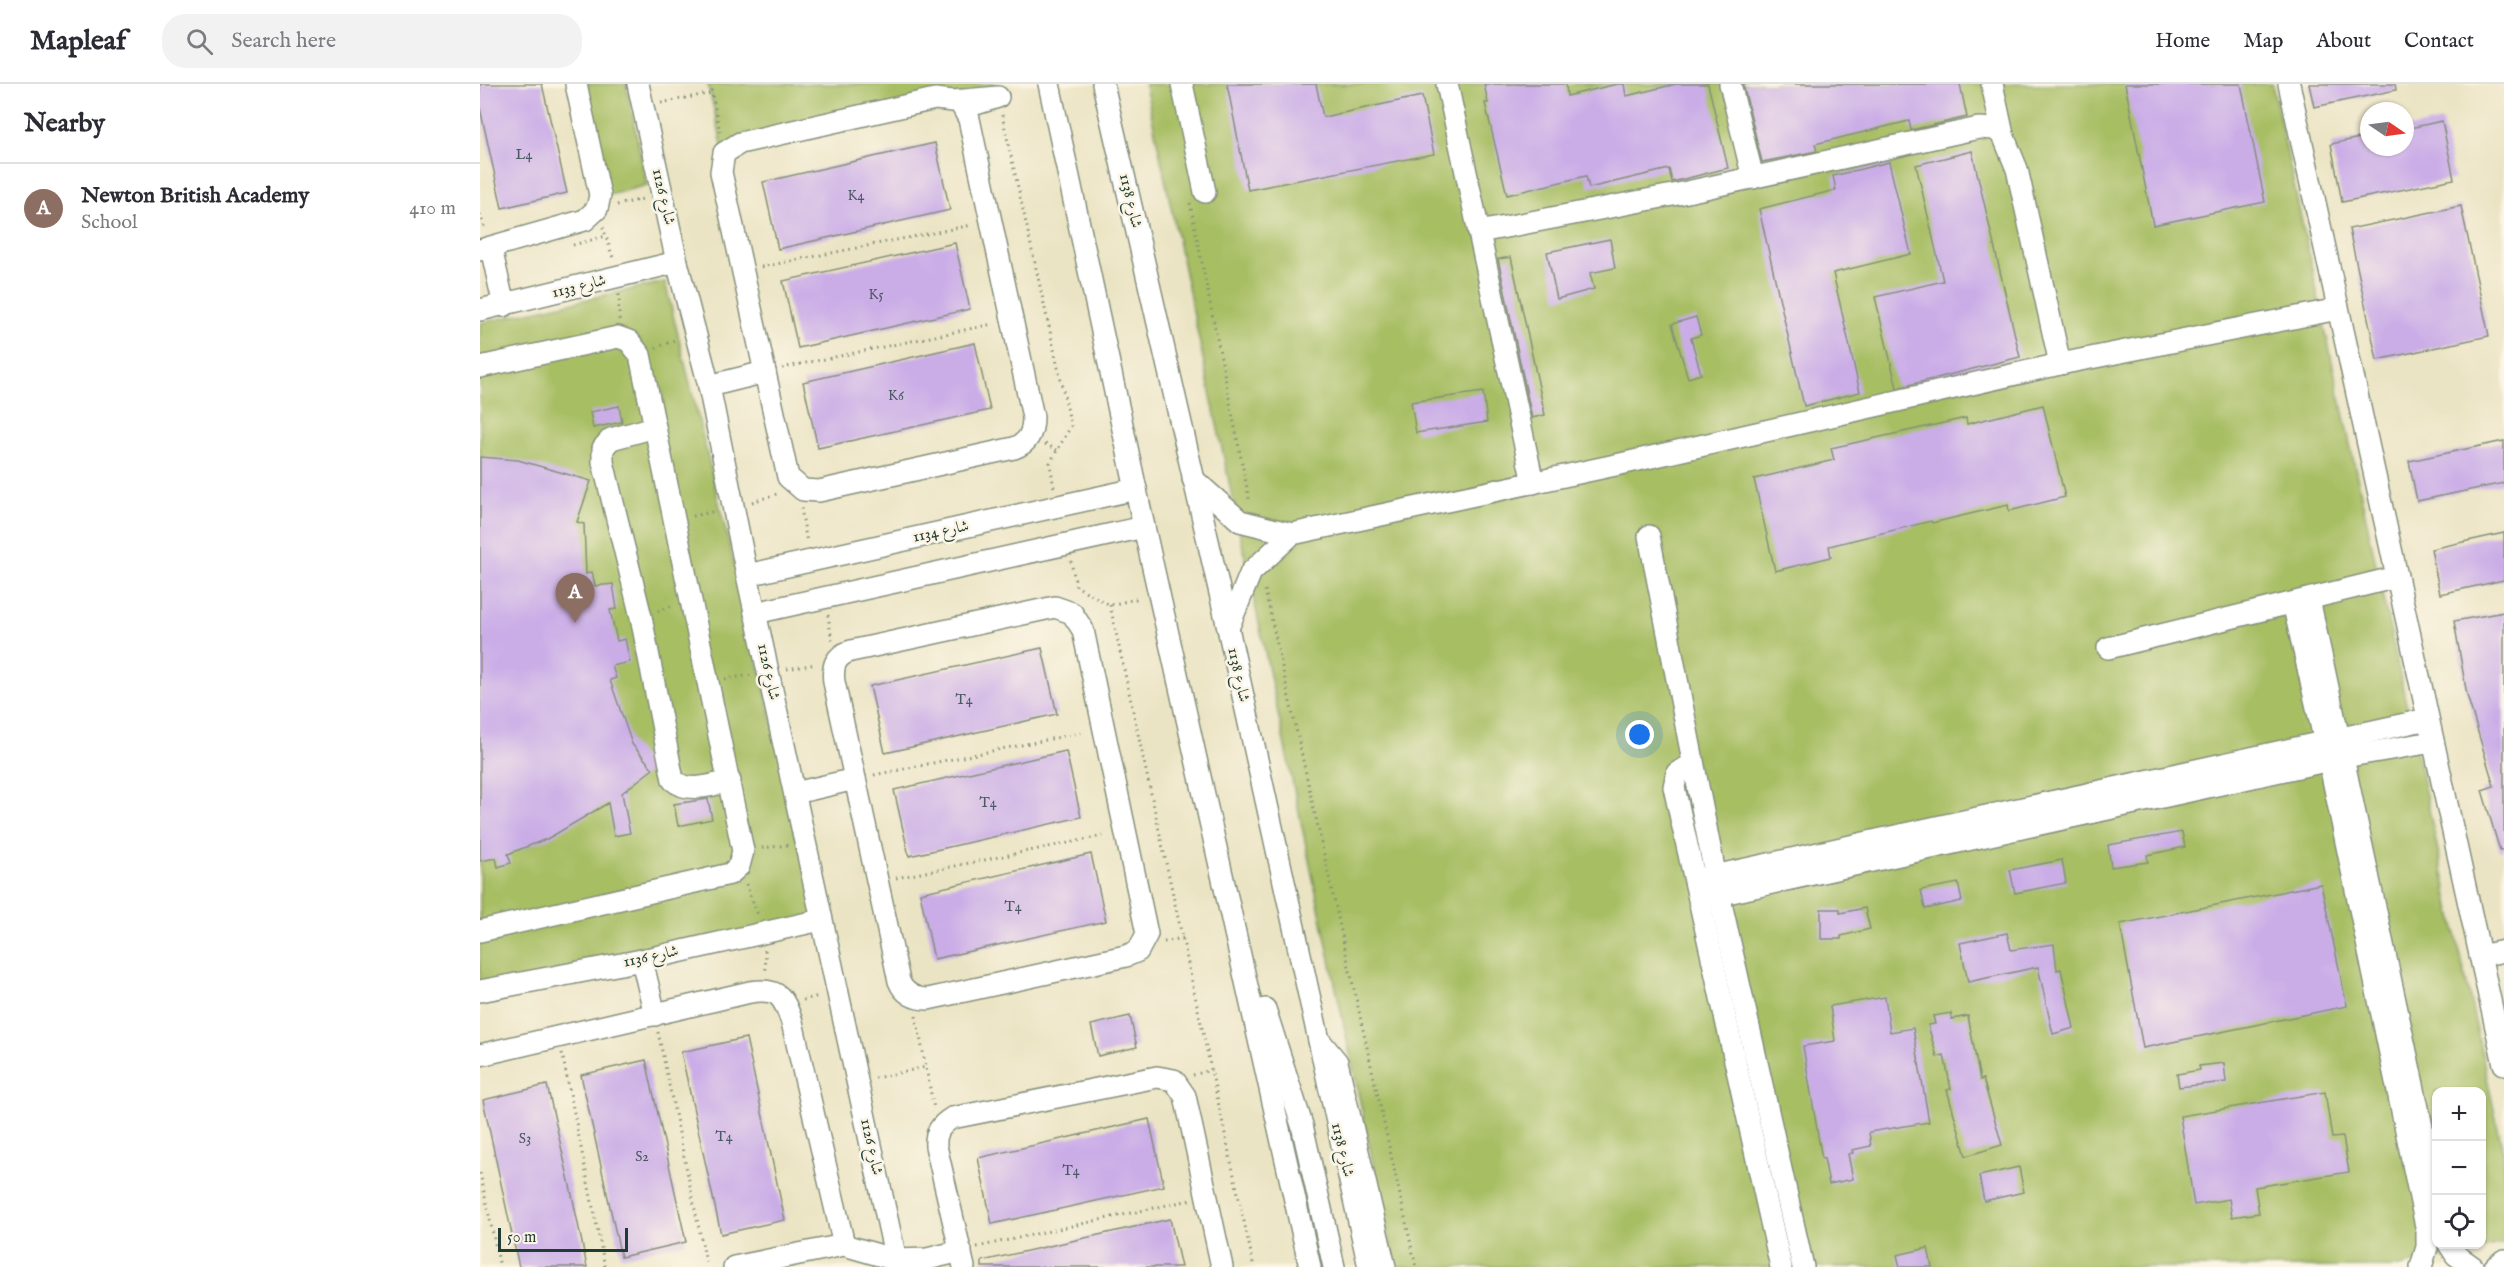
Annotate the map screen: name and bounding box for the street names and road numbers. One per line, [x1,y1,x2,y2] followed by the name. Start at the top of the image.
[645,167,679,228] street label: شارع 1126
[1112,172,1146,231] street label: شارع 1138
[550,271,609,305] street label: شارع 1133
[911,516,971,550] street label: شارع 1134
[750,642,784,703] street label: شارع 1126
[1220,646,1254,705] street label: شارع 1138
[622,941,681,975] street label: شارع 1136
[853,1117,887,1178] street label: شارع 1126
[1324,1121,1358,1180] street label: شارع 1138

